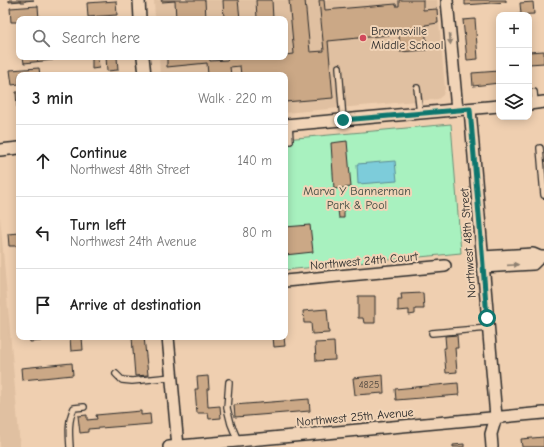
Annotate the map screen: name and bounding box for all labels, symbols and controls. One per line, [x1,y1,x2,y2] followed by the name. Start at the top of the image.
[496,12,532,120] map controls
[496,12,532,48] button: +
[16,16,288,60] search box
[371,24,443,52] place label: Brownsville Middle School
[30,27,52,49] icon: search
[62,29,140,47] text: Search here
[358,33,368,43] marker: Brownsville Middle School
[447,33,454,45] one-way arrow
[496,48,532,84] button: −
[496,84,532,120] button: layers
[32,89,73,108] text: 3 min
[198,91,272,106] text: Walk · 220 m
[334,111,352,129] route end
[70,144,127,162] text: Continue
[32,150,54,172] icon: ahead
[238,153,272,168] text: 140 m
[70,162,189,177] text: Northwest 48th Street
[303,184,411,212] park label: Marva Y Bannerman Park & Pool
[457,187,479,298] street label: Northwest 48th Street
[70,216,126,234] text: Turn left
[32,222,54,244] icon: left
[242,225,272,240] text: 80 m
[70,234,196,249] text: Northwest 24th Avenue
[309,249,419,273] street label: Northwest 24th Court
[507,262,519,269] one-way arrow
[32,294,54,316] icon: arrive
[70,296,201,314] text: Arrive at destination
[478,309,496,327] route start
[359,379,379,391] house number: 4825
[296,405,414,429] street label: Northwest 25th Avenue

